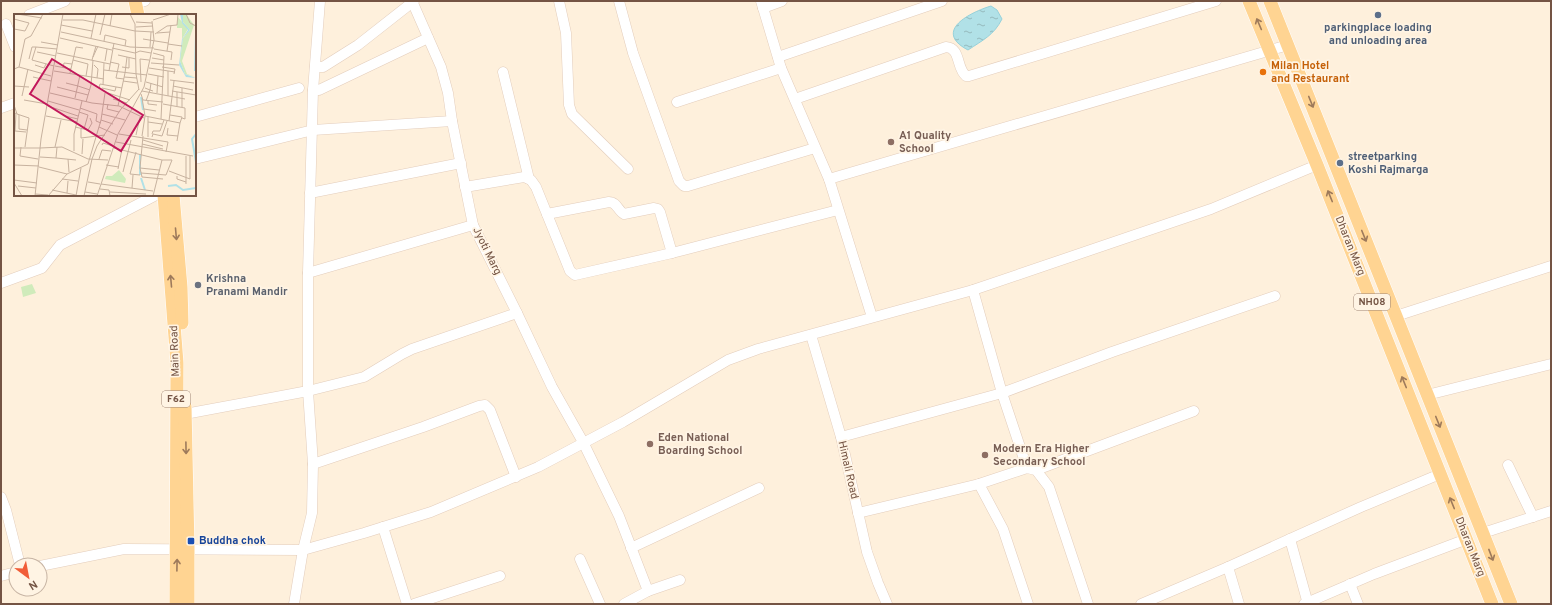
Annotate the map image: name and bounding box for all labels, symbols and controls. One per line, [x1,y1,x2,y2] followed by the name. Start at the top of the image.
[1373,10,1383,20] marker: parkingplace loading and unloading area
[14,14,196,196] inset map
[1254,19,1262,31] one-way arrow
[1324,21,1432,48] place label: parkingplace loading and unloading area
[1271,59,1350,86] place label: Milan Hotel and Restaurant
[1258,67,1268,77] marker: Milan Hotel and Restaurant
[1307,96,1315,108] one-way arrow
[899,129,951,156] place label: A1 Quality School
[886,137,896,147] marker: A1 Quality School
[1348,150,1428,177] place label: streetparking Koshi Rajmarga
[1335,158,1345,168] marker: streetparking Koshi Rajmarga
[1325,191,1333,203] one-way arrow
[1332,214,1368,278] street label: Dharan Marg
[469,225,505,277] street label: Jyoti Marg
[173,227,180,240] one-way arrow
[1360,229,1368,241] one-way arrow
[206,272,288,299] place label: Krishna Pranami Mandir
[167,275,174,288] one-way arrow
[193,280,203,290] marker: Krishna Pranami Mandir
[1354,294,1390,310] road number: NH08
[167,325,183,377] street label: Main Road
[1399,376,1407,388] one-way arrow
[162,391,190,407] road number: F62
[1434,415,1442,427] one-way arrow
[658,431,742,458] place label: Eden National Boarding School
[645,439,655,449] marker: Eden National Boarding School
[834,439,862,501] street label: Himali Road
[182,441,190,454] one-way arrow
[993,442,1090,469] place label: Modern Era Higher Secondary School
[980,450,990,460] marker: Modern Era Higher Secondary School
[1448,497,1456,509] one-way arrow
[1452,515,1488,579] street label: Dharan Marg
[199,534,266,548] place label: Buddha chok
[186,536,196,546] marker: Buddha chok
[1488,549,1496,561] one-way arrow
[8,557,48,597] north arrow
[173,559,181,572] one-way arrow
[26,577,40,593] text: N

